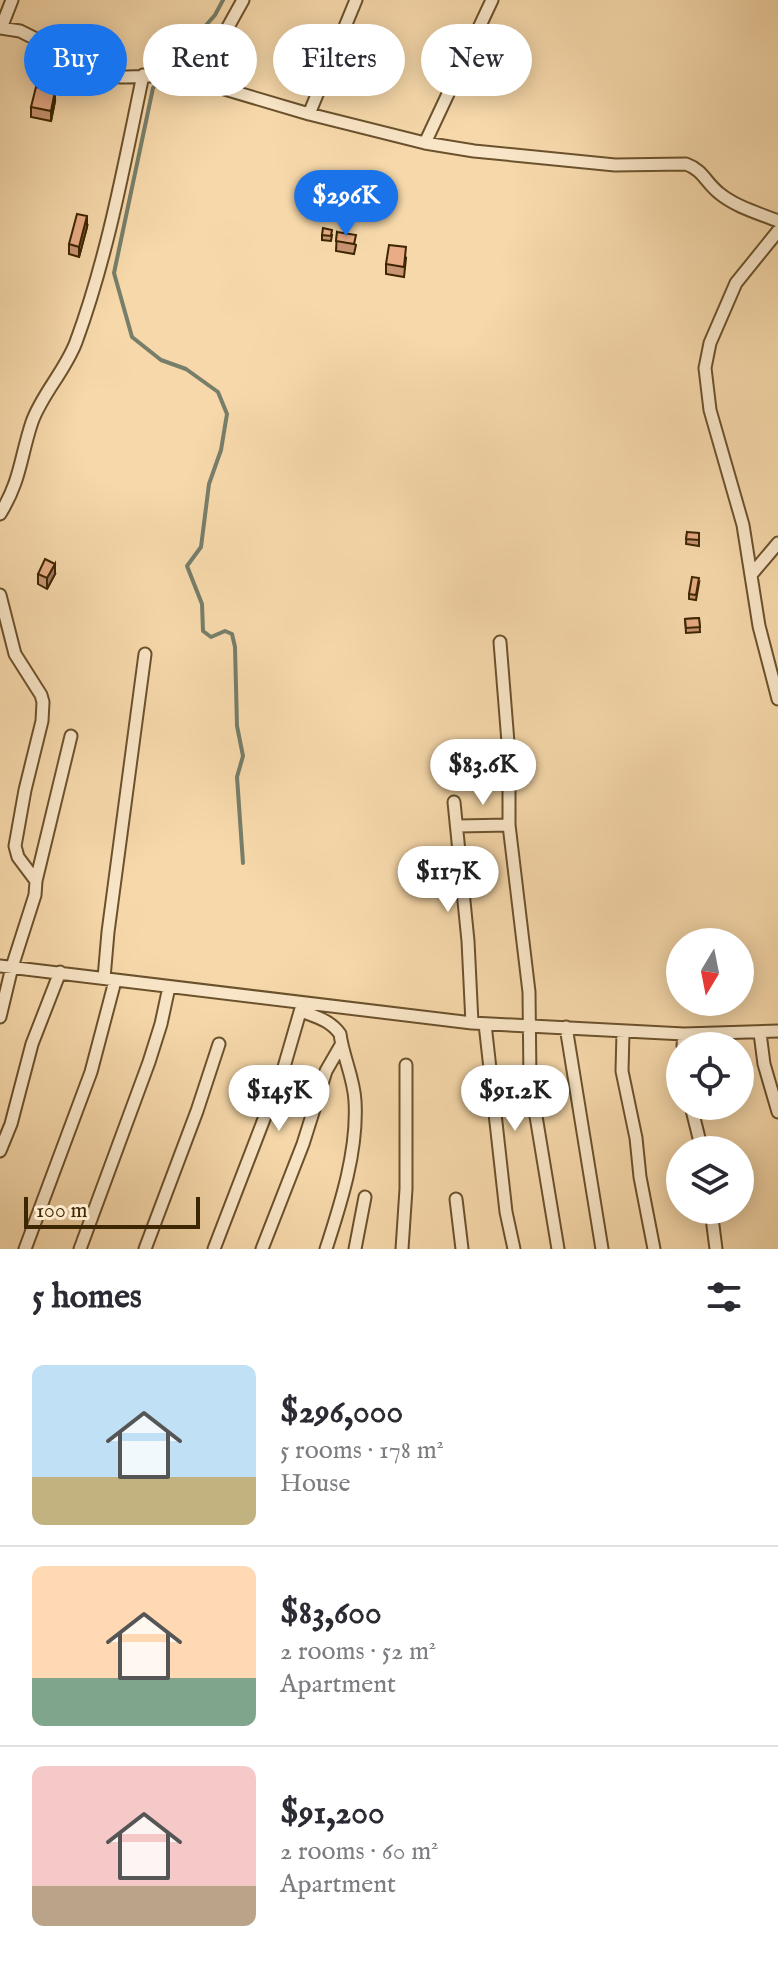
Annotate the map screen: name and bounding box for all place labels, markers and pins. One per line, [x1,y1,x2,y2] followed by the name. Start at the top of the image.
[290,170,402,238] pin: $296K
[418,739,548,807] pin: $83.6K
[392,846,504,914] pin: $117K
[223,1065,335,1133] pin: $145K
[450,1065,580,1133] pin: $91.2K

